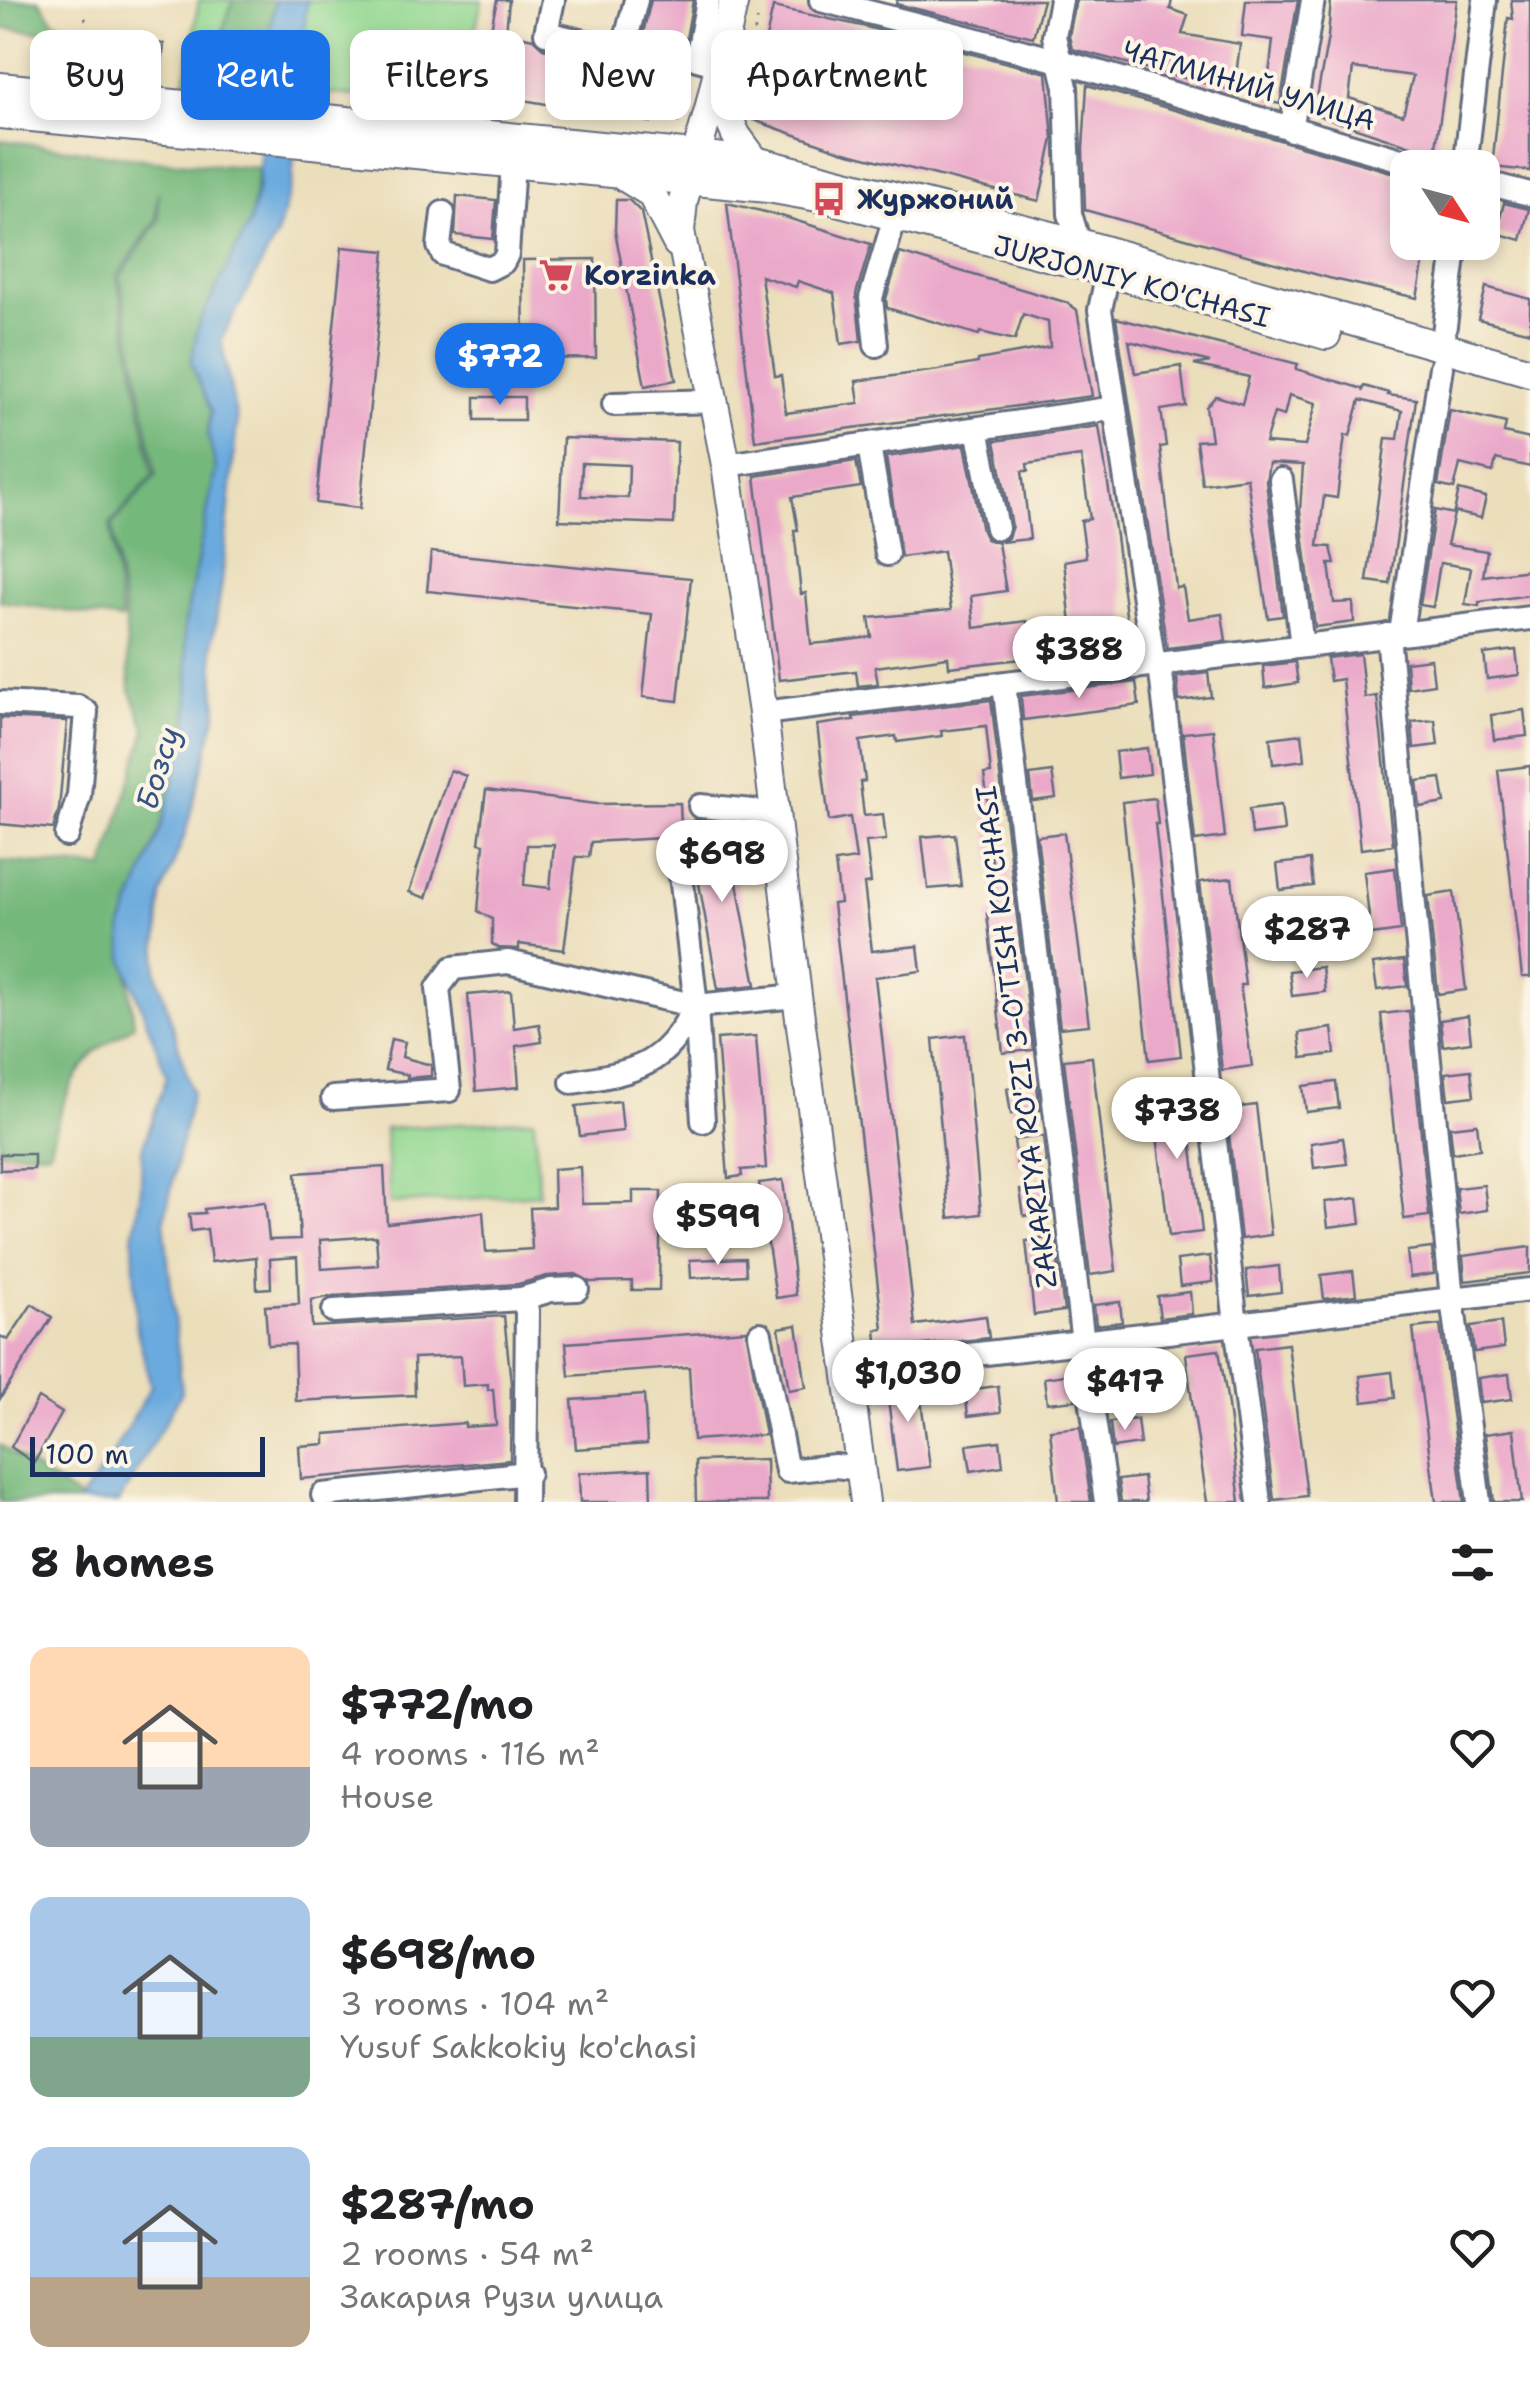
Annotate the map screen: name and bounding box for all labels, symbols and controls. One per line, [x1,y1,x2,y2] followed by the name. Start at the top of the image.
[30,30,161,120] chip: Buy
[181,30,330,120] chip: Rent
[350,30,525,120] chip: Filters
[545,30,691,120] chip: New
[711,30,963,120] chip: Apartment
[1118,31,1380,139] street label: ЧАГМИНИЙ УЛИЦА
[1390,150,1500,260] north arrow
[1390,150,1500,260] map controls
[810,180,848,218] bus stop icon: Журжоний
[857,180,1014,218] place label: Журжоний
[990,226,1274,336] street label: JURJONIY KO'CHASI
[537,256,575,294] supermarket icon: Korzinka
[584,256,716,294] place label: Korzinka
[441,323,559,408] pin: $772
[457,334,543,377] text: $772
[1020,616,1138,701] pin: $388
[1034,627,1124,670] text: $388
[126,721,190,815] water label: Бозсу
[966,783,1066,1291] street label: ZAKARIYA RO'ZI 3-O'TISH KO'CHASI
[663,820,781,905] pin: $698
[678,831,766,874] text: $698
[1248,896,1366,981] pin: $287
[1263,907,1351,950] text: $287
[1118,1077,1236,1162] pin: $738
[1133,1088,1221,1131] text: $738
[659,1183,777,1268] pin: $599
[675,1194,761,1237] text: $599
[827,1340,989,1425] pin: $1,030
[1066,1348,1184,1433] pin: $417
[854,1351,962,1394] text: $1,030
[1086,1359,1164,1402] text: $417
[30,1432,265,1476] scale bar
[45,1435,129,1473] text: 100 m
[30,1534,215,1590] text: 8 homes
[1445,1535,1500,1590] icon: filters
[340,1676,534,1732] text: $772/mo
[110,1687,230,1807] icon: home
[1445,1720,1500,1775] icon: heart
[340,1732,600,1775] text: 4 rooms · 116 m²
[340,1775,434,1818] text: House
[340,1926,536,1982] text: $698/mo
[110,1937,230,2057] icon: home
[1445,1970,1500,2025] icon: heart
[340,1982,609,2025] text: 3 rooms · 104 m²
[340,2025,698,2068] text: Yusuf Sakkokiy ko'chasi
[340,2176,535,2232] text: $287/mo
[110,2187,230,2307] icon: home
[1445,2220,1500,2275] icon: heart
[340,2232,594,2275] text: 2 rooms · 54 m²
[340,2275,663,2318] text: Закария Рузи улица

